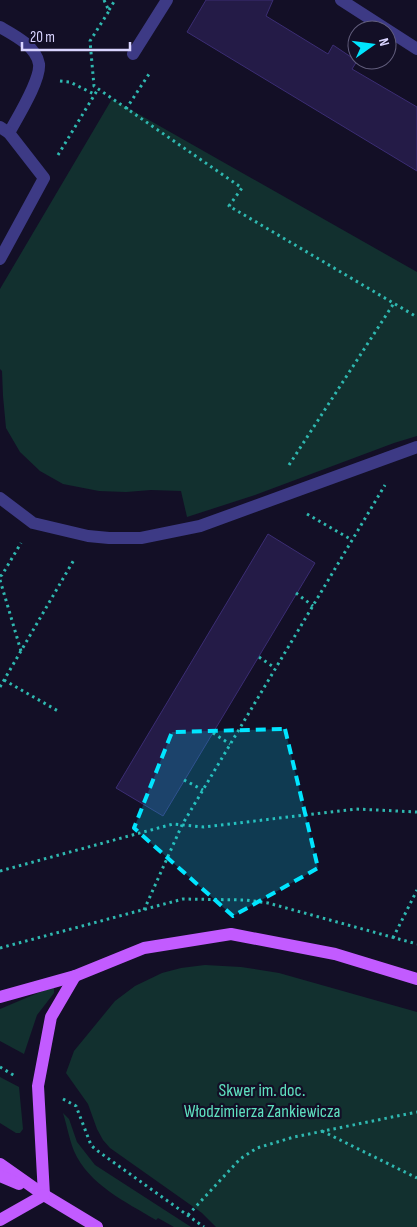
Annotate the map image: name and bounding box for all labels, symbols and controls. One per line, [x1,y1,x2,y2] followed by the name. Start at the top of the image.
[22,20,130,52] scale bar
[347,20,397,70] north arrow
[30,28,55,47] text: 20 m
[375,36,393,48] text: N
[184,1080,340,1122] park label: Skwer im. doc. Włodzimierza Zankiewicza

